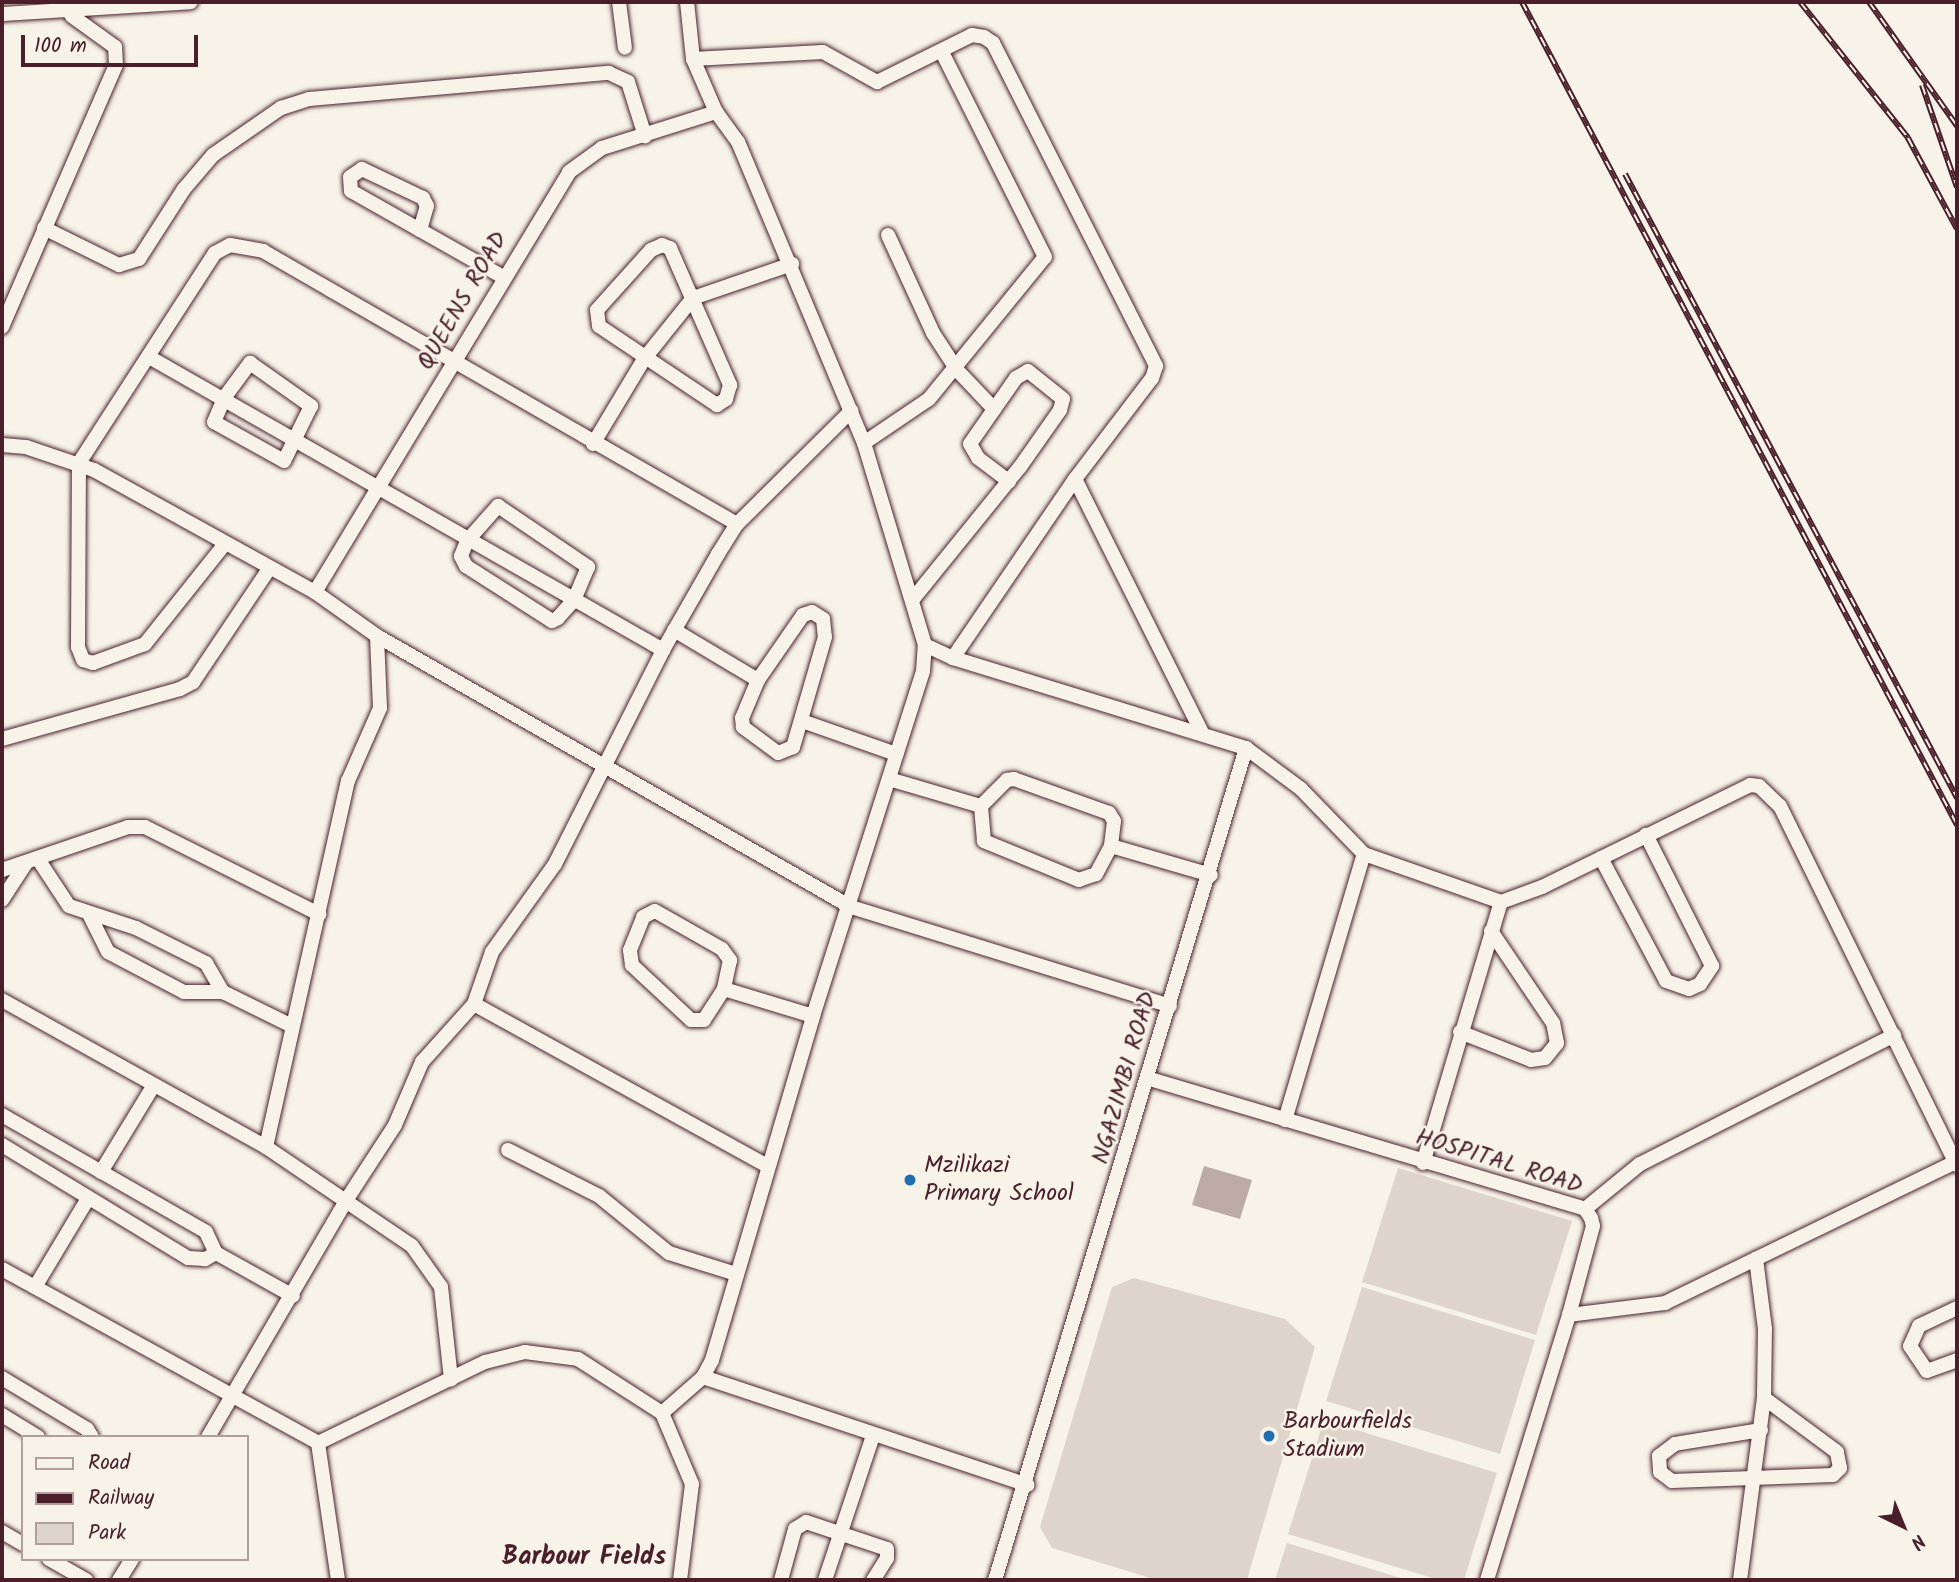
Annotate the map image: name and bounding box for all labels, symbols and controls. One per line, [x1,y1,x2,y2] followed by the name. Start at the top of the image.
[24,21,201,65] scale bar
[34,30,87,63] text: 100 m
[412,227,514,375] street label: QUEENS ROAD
[1087,989,1163,1167] street label: NGAZIMBI ROAD
[1412,1123,1586,1201] street label: HOSPITAL ROAD
[924,1152,1074,1208] place label: Mzilikazi Primary School
[902,1172,918,1188] marker: Mzilikazi Primary School
[1283,1408,1412,1464] place label: Barbourfields Stadium
[1261,1428,1277,1444] marker: Barbourfields Stadium
[21,1435,248,1561] legend
[88,1447,130,1480] text: Road
[88,1482,154,1515] text: Railway
[1868,1491,1938,1561] north arrow
[88,1517,126,1550] text: Park
[1903,1526,1932,1556] text: N
[502,1542,666,1574] district label: Barbour Fields

